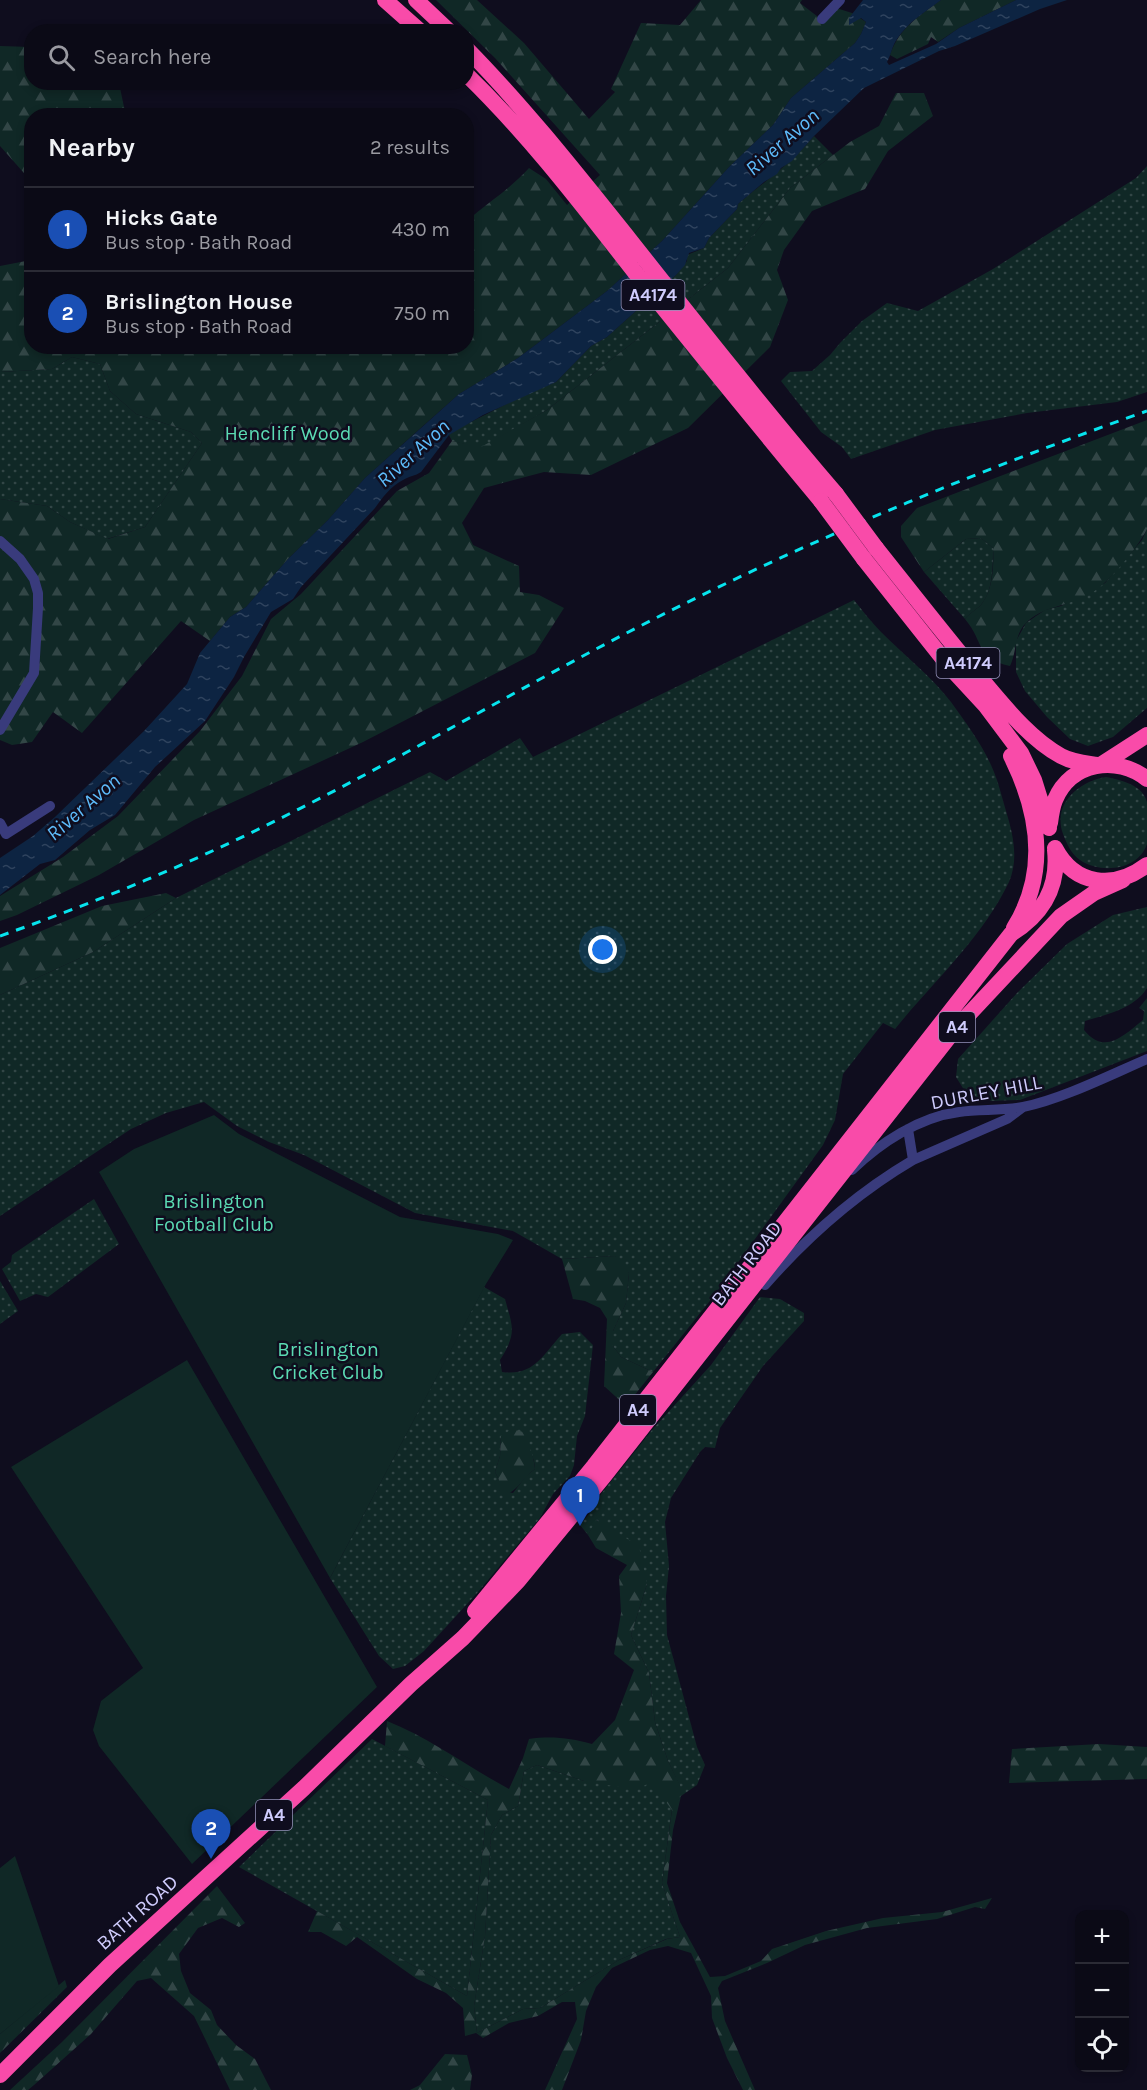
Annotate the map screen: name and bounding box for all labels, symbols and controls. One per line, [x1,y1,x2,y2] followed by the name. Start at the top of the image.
[24,24,474,90] search box
[45,41,78,74] icon: search
[93,44,211,70] text: Search here
[740,103,824,181] water label: River Avon
[48,132,135,163] text: Nearby
[370,136,450,159] text: 2 results
[105,205,218,231] text: Hicks Gate
[64,218,71,241] text: 1
[392,218,450,241] text: 430 m
[105,231,292,254] text: Bus stop · Bath Road
[622,280,684,310] road number: A4174
[105,289,293,315] text: Brislington House
[61,302,74,325] text: 2
[394,302,450,325] text: 750 m
[105,315,292,338] text: Bus stop · Bath Road
[372,414,454,492] water label: River Avon
[225,422,352,445] park label: Hencliff Wood
[936,648,1000,678] road number: A4174
[41,768,125,846] water label: River Avon
[588,935,617,964] your location
[939,1012,975,1042] road number: A4
[929,1070,1044,1115] street label: DURLEY HILL
[154,1190,274,1236] park label: Brislington Football Club
[706,1216,787,1310] street label: BATH ROAD
[272,1338,384,1384] park label: Brislington Cricket Club
[620,1395,656,1425] road number: A4
[560,1476,600,1526] pin: 1
[256,1800,292,1830] road number: A4
[192,1810,230,1859] pin: 2
[92,1870,183,1955] street label: BATH ROAD
[1075,1910,1129,2072] map controls
[1075,1910,1129,1964] button: +
[1075,1964,1129,2018] button: −
[1075,2018,1129,2072] button: locate

